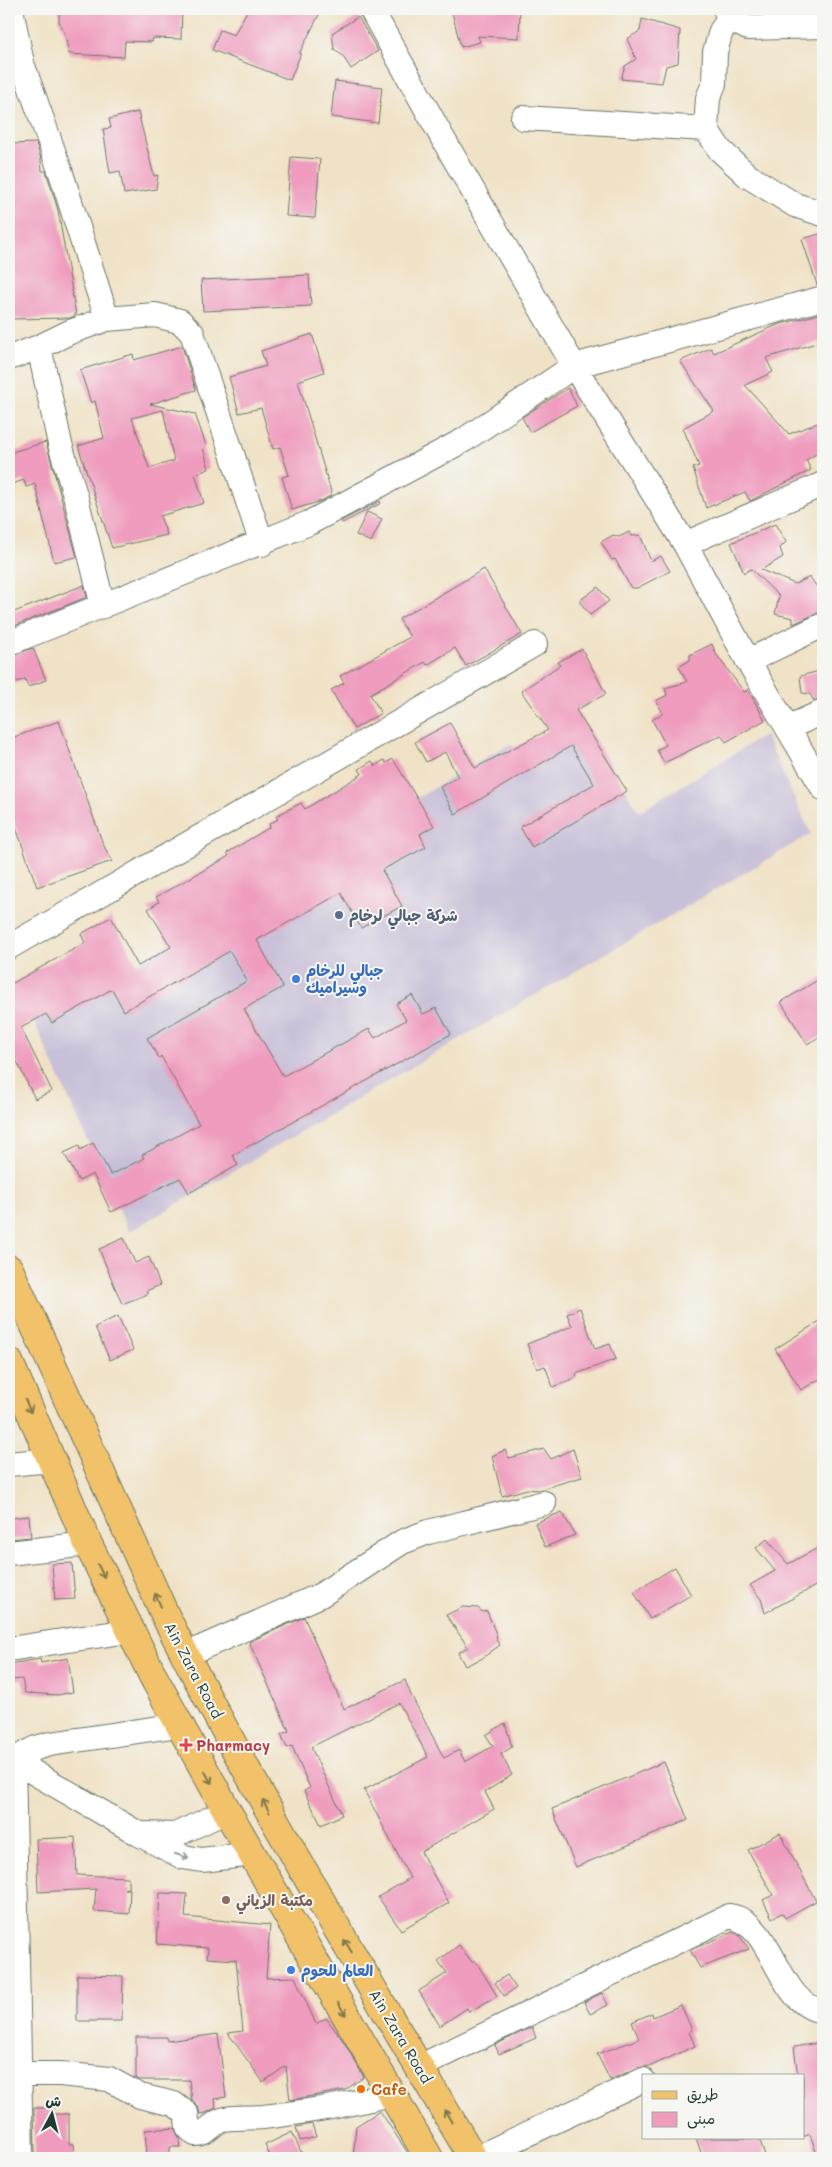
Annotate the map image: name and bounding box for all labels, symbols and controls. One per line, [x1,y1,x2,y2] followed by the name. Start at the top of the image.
[349,905,458,930] place label: شركة جبالي لرخام
[333,909,345,921] marker: شركة جبالي لرخام
[306,960,384,997] place label: جبالي للرخام وسيراميك
[290,973,302,985] marker: جبالي للرخام وسيراميك
[24,1398,34,1413] one-way arrow
[97,1563,106,1578] one-way arrow
[153,1593,162,1608] one-way arrow
[160,1618,228,1722] street label: Ain Zara Road
[196,1735,270,1755] place label: Pharmacy
[180,1739,192,1751] marker: Pharmacy
[203,1770,213,1785] one-way arrow
[261,1798,271,1813] one-way arrow
[174,1851,190,1861] one-way arrow
[236,1890,313,1915] place label: مكتبة الزياني
[220,1894,232,1906] marker: مكتبة الزياني
[342,1940,352,1954] one-way arrow
[301,1960,373,1982] place label: العالم للحوم
[285,1964,297,1976] marker: العالم للحوم
[365,1985,437,2087] street label: Ain Zara Road
[337,2001,347,2015] one-way arrow
[642,2074,804,2140] legend
[371,2079,407,2099] place label: Cafe
[355,2083,367,2095] marker: Cafe
[687,2084,719,2104] text: طريق
[28,2090,78,2140] north arrow
[45,2090,62,2111] text: ش
[687,2108,715,2129] text: مبنى
[443,2110,453,2124] one-way arrow

